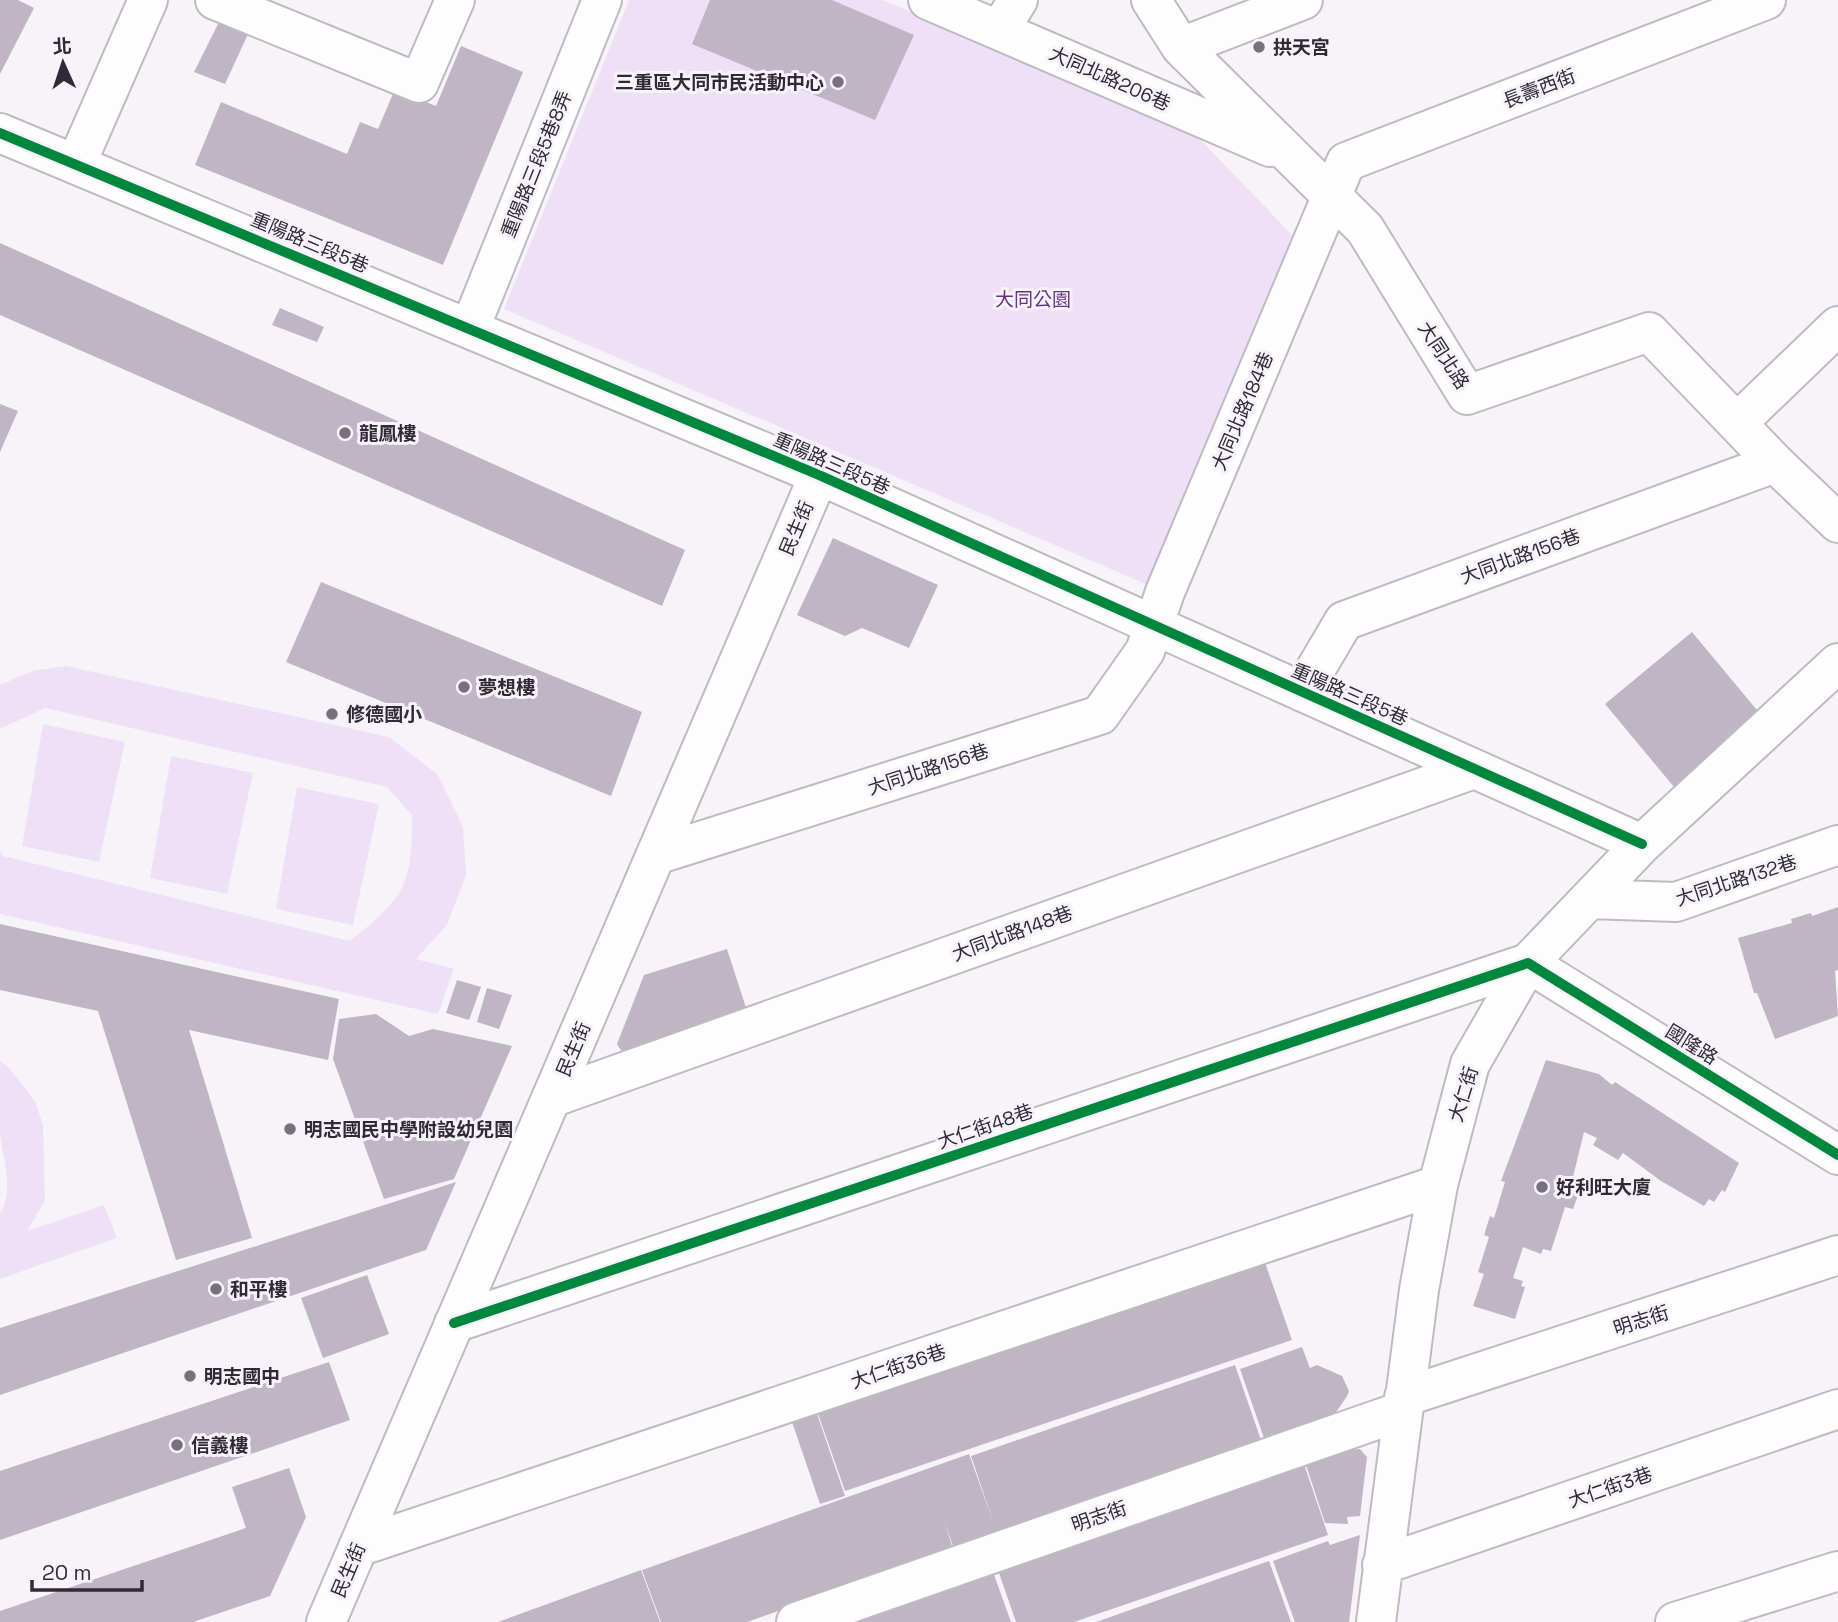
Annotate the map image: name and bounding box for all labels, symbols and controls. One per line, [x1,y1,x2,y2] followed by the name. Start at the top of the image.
[28,28,98,98] north arrow
[52,34,72,60] text: 北
[1273,35,1330,60] place label: 拱天宮
[1251,39,1267,55] marker: 拱天宮
[1045,41,1174,116] street label: 大同北路206巷
[1499,63,1579,114] street label: 長壽西街
[615,70,824,95] place label: 三重區大同市民活動中心
[830,74,846,90] marker: 三重區大同市民活動中心
[496,87,577,241] street label: 重陽路三段5巷8弄
[247,206,372,278] street label: 重陽路三段5巷
[995,287,1071,312] park label: 大同公園
[1412,317,1475,394] street label: 大同北路
[1206,348,1279,474] street label: 大同北路184巷
[359,421,416,446] place label: 龍鳳樓
[337,425,353,441] marker: 龍鳳樓
[769,427,894,500] street label: 重陽路三段5巷
[774,497,819,559] street label: 民生街
[1457,523,1584,590] street label: 大同北路156巷
[1287,658,1412,731] street label: 重陽路三段5巷
[478,675,535,700] place label: 夢想樓
[456,679,472,695] marker: 夢想樓
[346,702,422,727] place label: 修德國小
[324,706,340,722] marker: 修德國小
[864,738,992,801] street label: 大同北路156巷
[1672,849,1800,912] street label: 大同北路132巷
[948,900,1076,967] street label: 大同北路148巷
[551,1018,596,1080] street label: 民生街
[1661,1019,1723,1070] street label: 國隆路
[1443,1063,1484,1125] street label: 大仁街
[934,1098,1036,1155] street label: 大仁街48巷
[304,1117,513,1142] place label: 明志國民中學附設幼兒園
[282,1121,298,1137] marker: 明志國民中學附設幼兒園
[1556,1175,1651,1200] place label: 好利旺大廈
[1534,1179,1550,1195] marker: 好利旺大廈
[230,1277,287,1302] place label: 和平樓
[208,1281,224,1297] marker: 和平樓
[1610,1300,1672,1341] street label: 明志街
[847,1339,949,1394] street label: 大仁街36巷
[204,1364,280,1389] place label: 明志國中
[182,1368,198,1384] marker: 明志國中
[191,1433,248,1458] place label: 信義樓
[169,1437,185,1453] marker: 信義樓
[1565,1461,1656,1514] street label: 大仁街3巷
[1068,1495,1130,1538] street label: 明志街
[326,1539,371,1601] street label: 民生街
[32,1548,142,1592] scale bar
[42,1559,92,1586] text: 20 m

